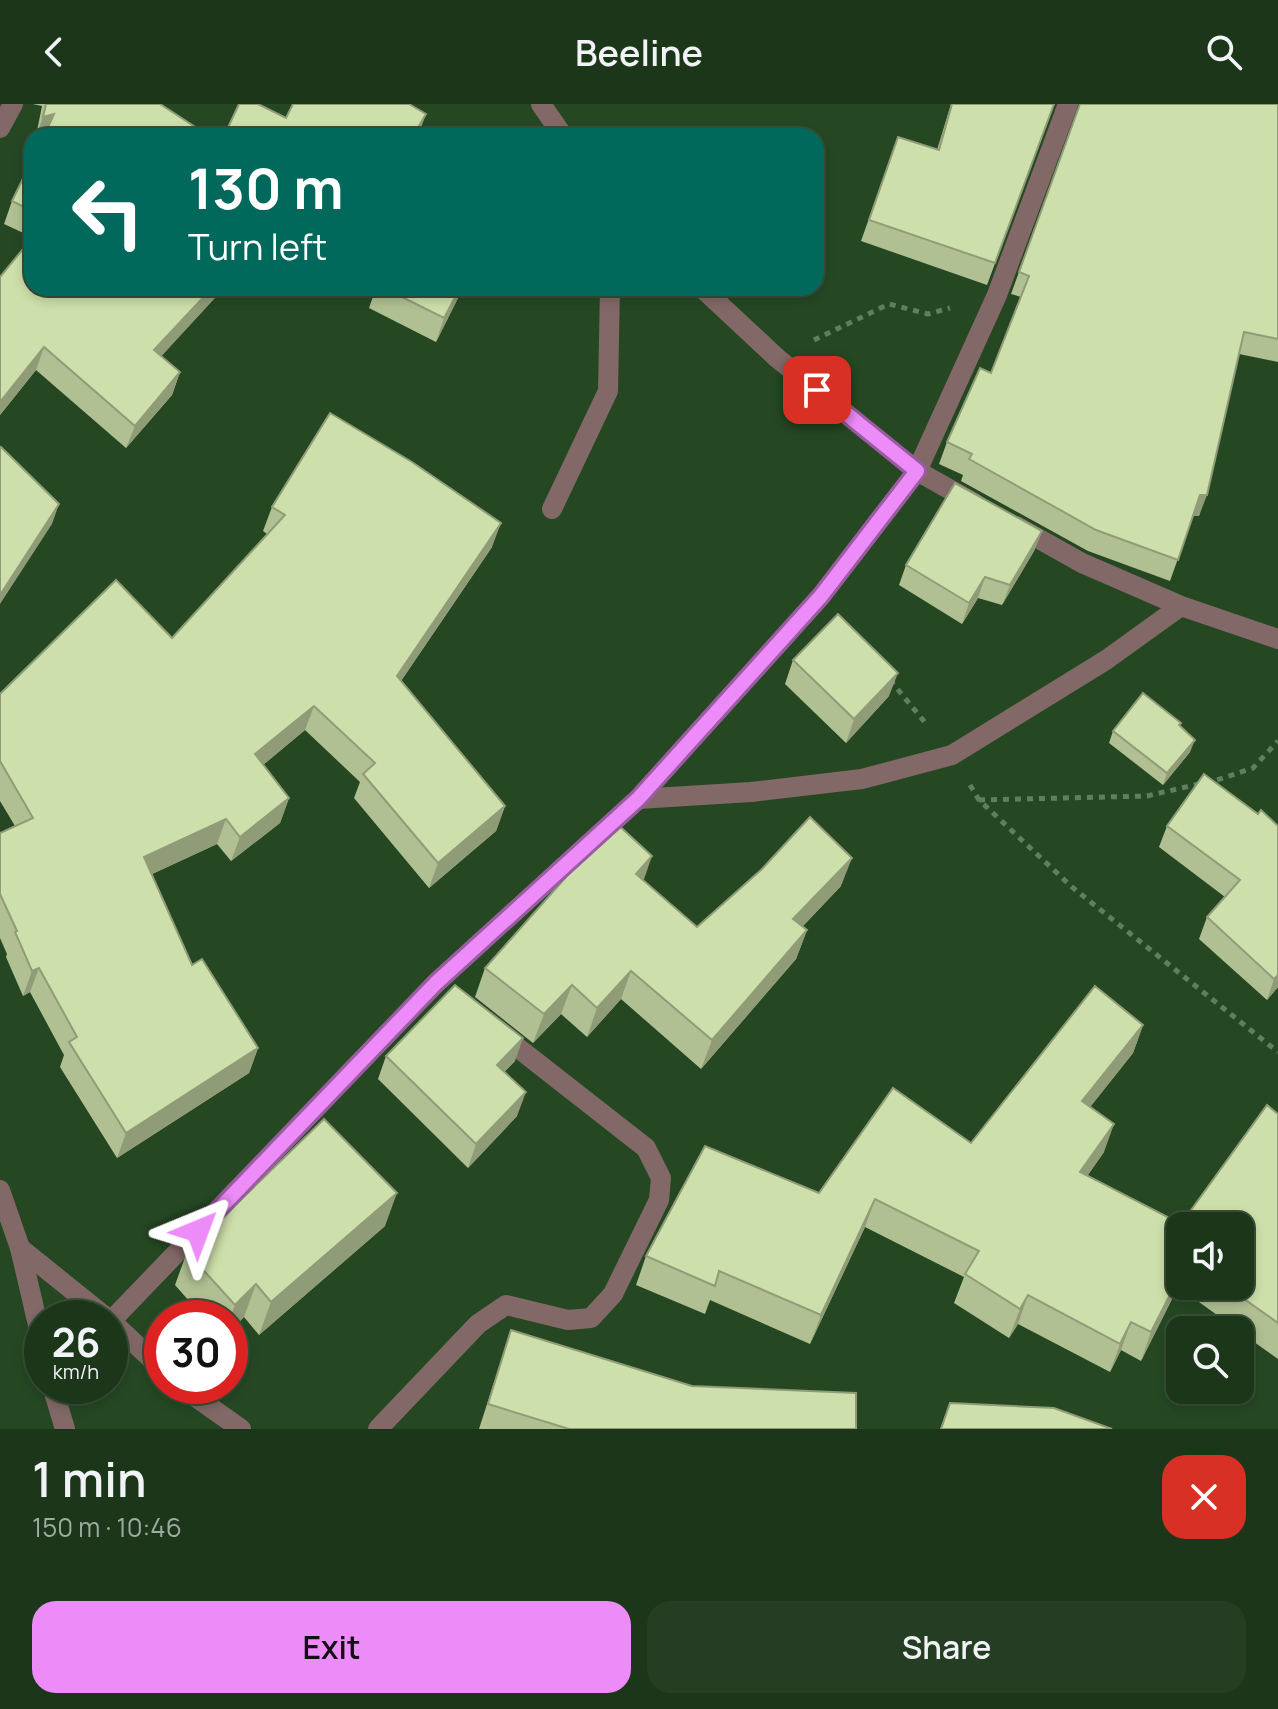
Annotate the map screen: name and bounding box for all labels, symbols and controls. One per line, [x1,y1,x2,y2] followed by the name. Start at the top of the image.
[575,28,703,77] text: Beeline
[32,30,76,74] icon: back
[1202,30,1246,74] icon: search
[188,149,344,226] text: 130 m
[56,160,160,264] icon: left
[188,222,327,271] text: Turn left
[783,356,851,424] pin
[795,368,839,412] icon: arrive
[156,1189,240,1273] position arrow
[1166,1212,1254,1404] map controls
[1166,1212,1254,1300] button: sound
[144,1300,248,1404] speed limit sign: 30
[52,1314,100,1369] text: 26
[1166,1316,1254,1404] button: search
[53,1358,99,1385] text: km/h
[32,1446,146,1511] text: 1 min
[1162,1455,1246,1539] button: close
[32,1509,182,1545] text: 150 m · 10:46
[32,1601,631,1693] button: Exit
[647,1601,1246,1693] button: Share

